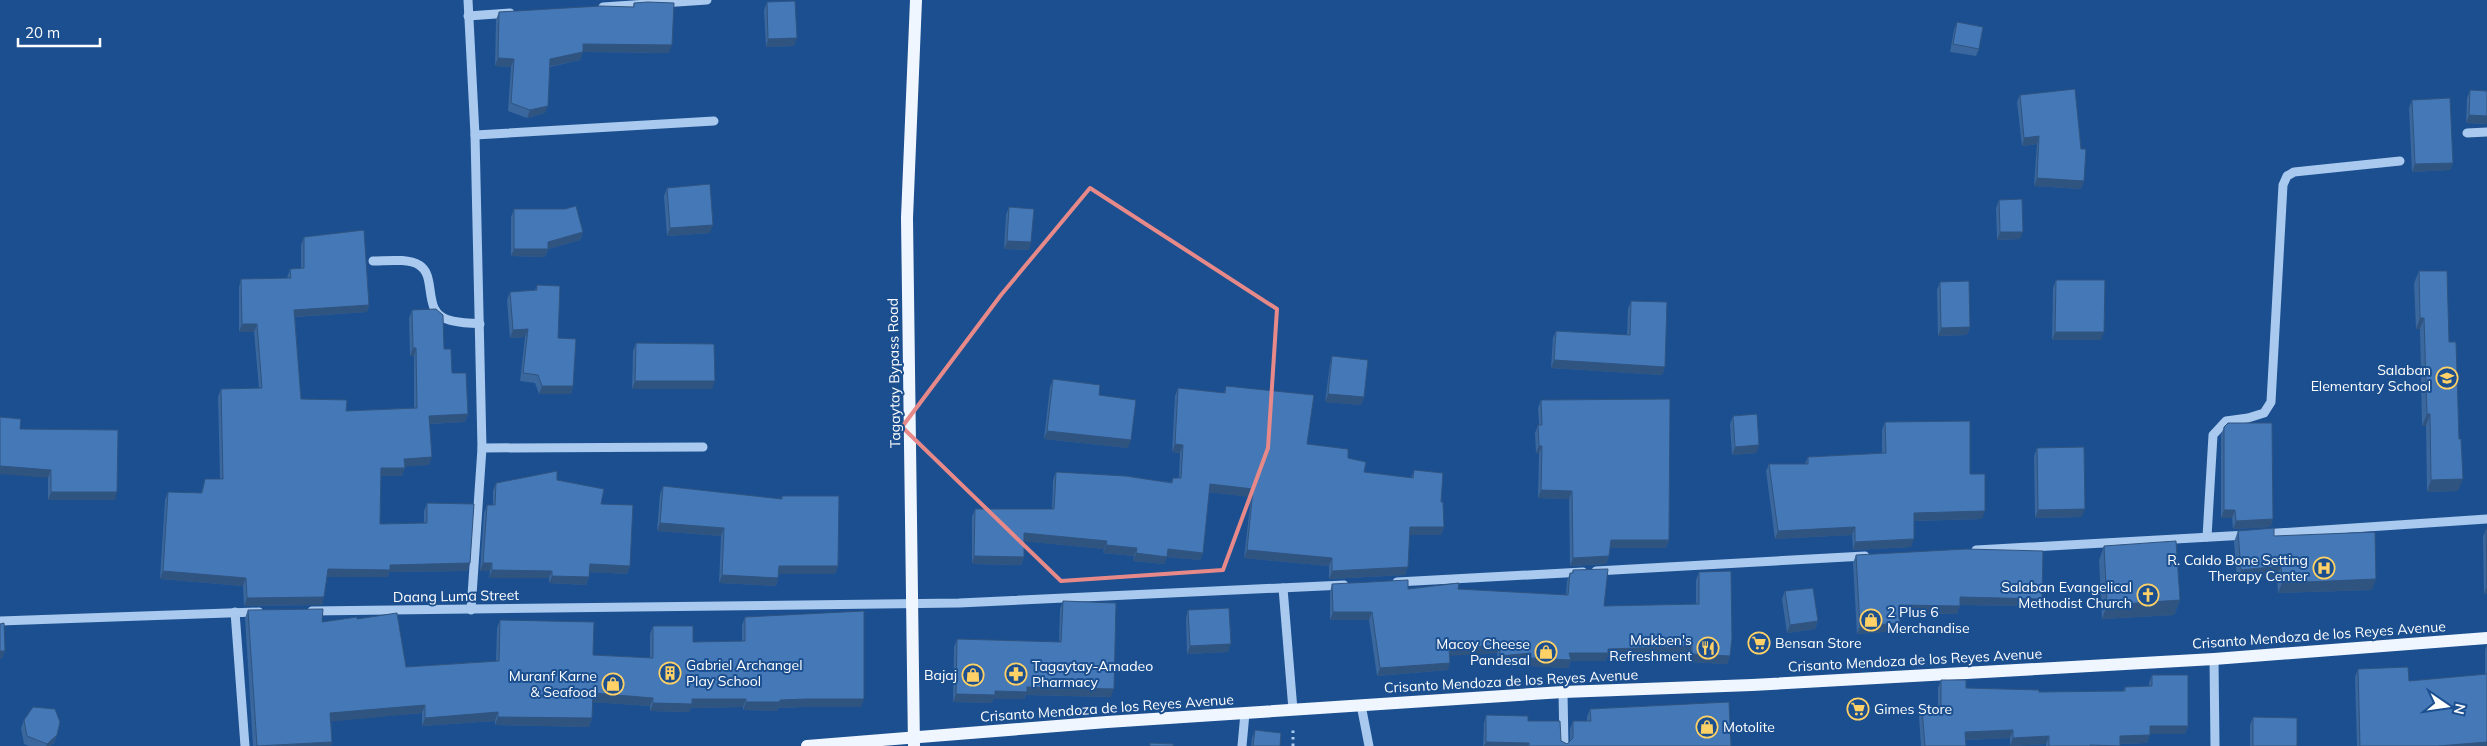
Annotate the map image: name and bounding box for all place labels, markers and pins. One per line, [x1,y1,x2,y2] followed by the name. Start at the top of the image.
[2311,361,2431,395] place label: Salaban Elementary School
[2435,366,2459,390] school or university icon: Salaban Elementary School
[2167,551,2309,585] place label: R. Caldo Bone Setting Therapy Center
[2312,556,2336,580] hospital icon: R. Caldo Bone Setting Therapy Center
[2001,578,2132,612] place label: Salaban Evangelical Methodist Church
[2136,583,2160,607] church icon: Salaban Evangelical Methodist Church
[1887,603,1970,637] place label: 2 Plus 6 Merchandise
[1859,608,1883,632] shop icon: 2 Plus 6 Merchandise
[1609,631,1692,665] place label: Makben's Refreshment
[1747,631,1771,655] supermarket icon: Bensan Store
[1775,634,1862,652] place label: Bensan Store
[1436,635,1530,669] place label: Macoy Cheese Pandesal
[1696,636,1720,660] restaurant icon: Makben's Refreshment
[1534,640,1558,664] shop icon: Macoy Cheese Pandesal
[686,656,802,690] place label: Gabriel Archangel Play School
[1032,657,1153,691] place label: Tagaytay-Amadeo Pharmacy
[658,661,682,685] building icon: Gabriel Archangel Play School
[1004,662,1028,686] pharmacy icon: Tagaytay-Amadeo Pharmacy
[961,663,985,687] shop icon: Bajaj
[924,666,957,684] place label: Bajaj
[509,667,597,701] place label: Muranf Karne & Seafood
[601,672,625,696] shop icon: Muranf Karne & Seafood
[1846,697,1870,721] supermarket icon: Gimes Store
[1874,700,1952,718] place label: Gimes Store
[1695,715,1719,739] shop icon: Motolite
[1723,718,1775,736] place label: Motolite

